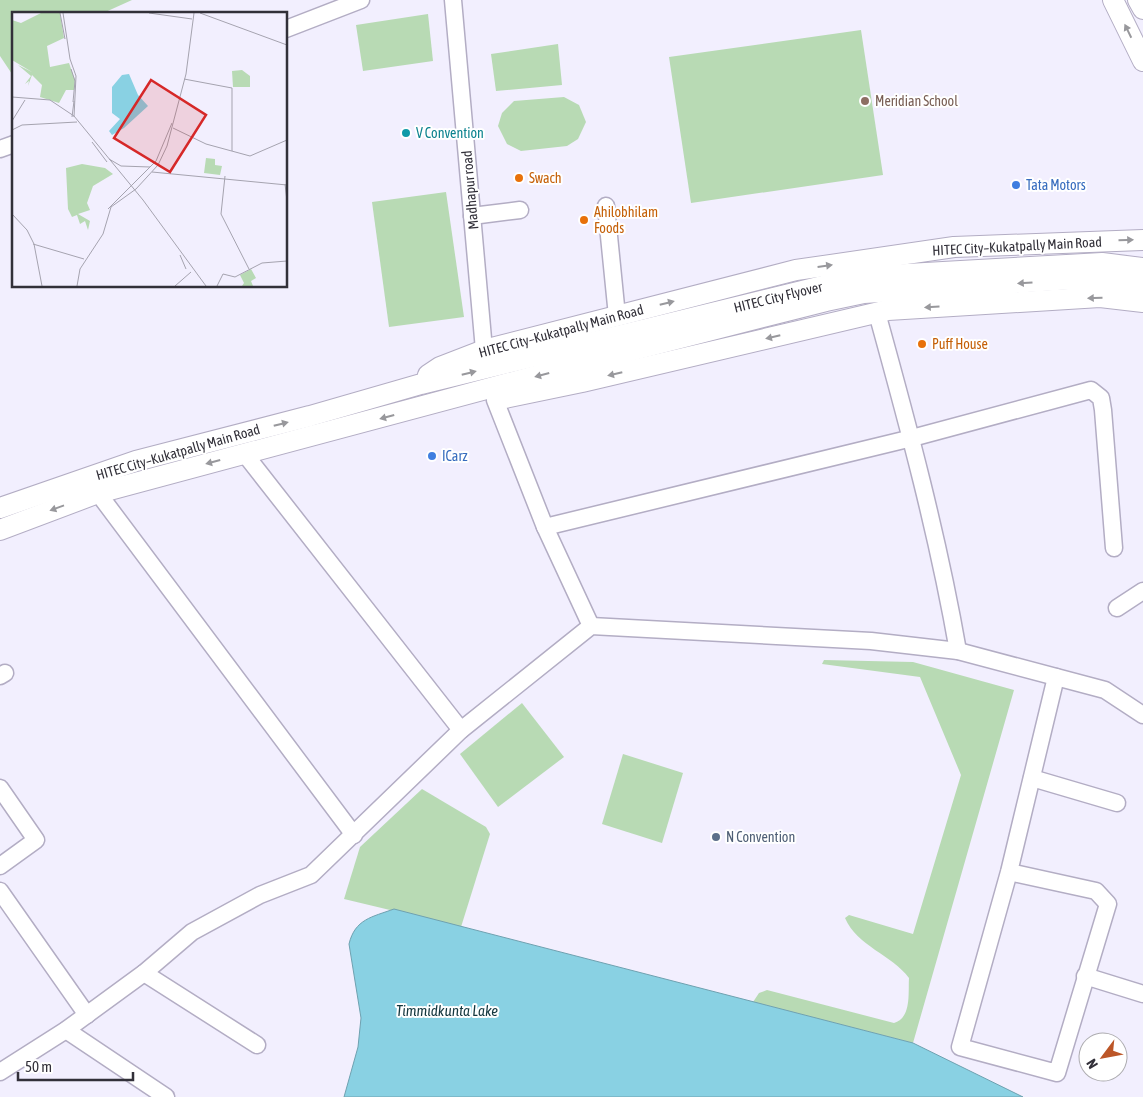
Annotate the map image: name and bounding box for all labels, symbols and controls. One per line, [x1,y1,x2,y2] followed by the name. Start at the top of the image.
[12,12,288,288] inset map
[1124,23,1132,38] one-way arrow
[875,93,958,109] place label: Meridian School
[859,95,871,107] marker: Meridian School
[416,125,484,141] place label: V Convention
[400,127,412,139] marker: V Convention
[459,150,481,230] street label: Madhapur road
[529,170,561,186] place label: Swach
[513,172,525,184] marker: Swach
[1026,177,1086,193] place label: Tata Motors
[1010,179,1022,191] marker: Tata Motors
[594,204,658,236] place label: Ahilobhilam Foods
[578,214,590,226] marker: Ahilobhilam Foods
[932,234,1102,258] street label: HITEC City–Kukatpally Main Road
[1118,236,1134,244] one-way arrow
[818,261,834,269] one-way arrow
[732,278,825,316] street label: HITEC City Flyover
[1016,279,1032,287] one-way arrow
[1086,294,1102,302] one-way arrow
[660,299,675,307] one-way arrow
[477,301,645,361] street label: HITEC City–Kukatpally Main Road
[924,304,940,312] one-way arrow
[766,333,781,341] one-way arrow
[932,336,988,352] place label: Puff House
[916,338,928,350] marker: Puff House
[461,369,476,377] one-way arrow
[607,370,622,378] one-way arrow
[535,371,550,379] one-way arrow
[379,413,394,421] one-way arrow
[274,419,289,427] one-way arrow
[94,421,262,483] street label: HITEC City–Kukatpally Main Road
[442,448,468,464] place label: ICarz
[426,450,438,462] marker: ICarz
[205,458,220,466] one-way arrow
[49,504,64,512] one-way arrow
[726,829,795,845] place label: N Convention
[710,831,722,843] marker: N Convention
[396,1002,498,1019] water label: Timmidkunta Lake
[1078,1032,1128,1082] north arrow
[18,1050,132,1082] scale bar
[1083,1056,1101,1072] text: N
[25,1058,52,1075] text: 50 m

